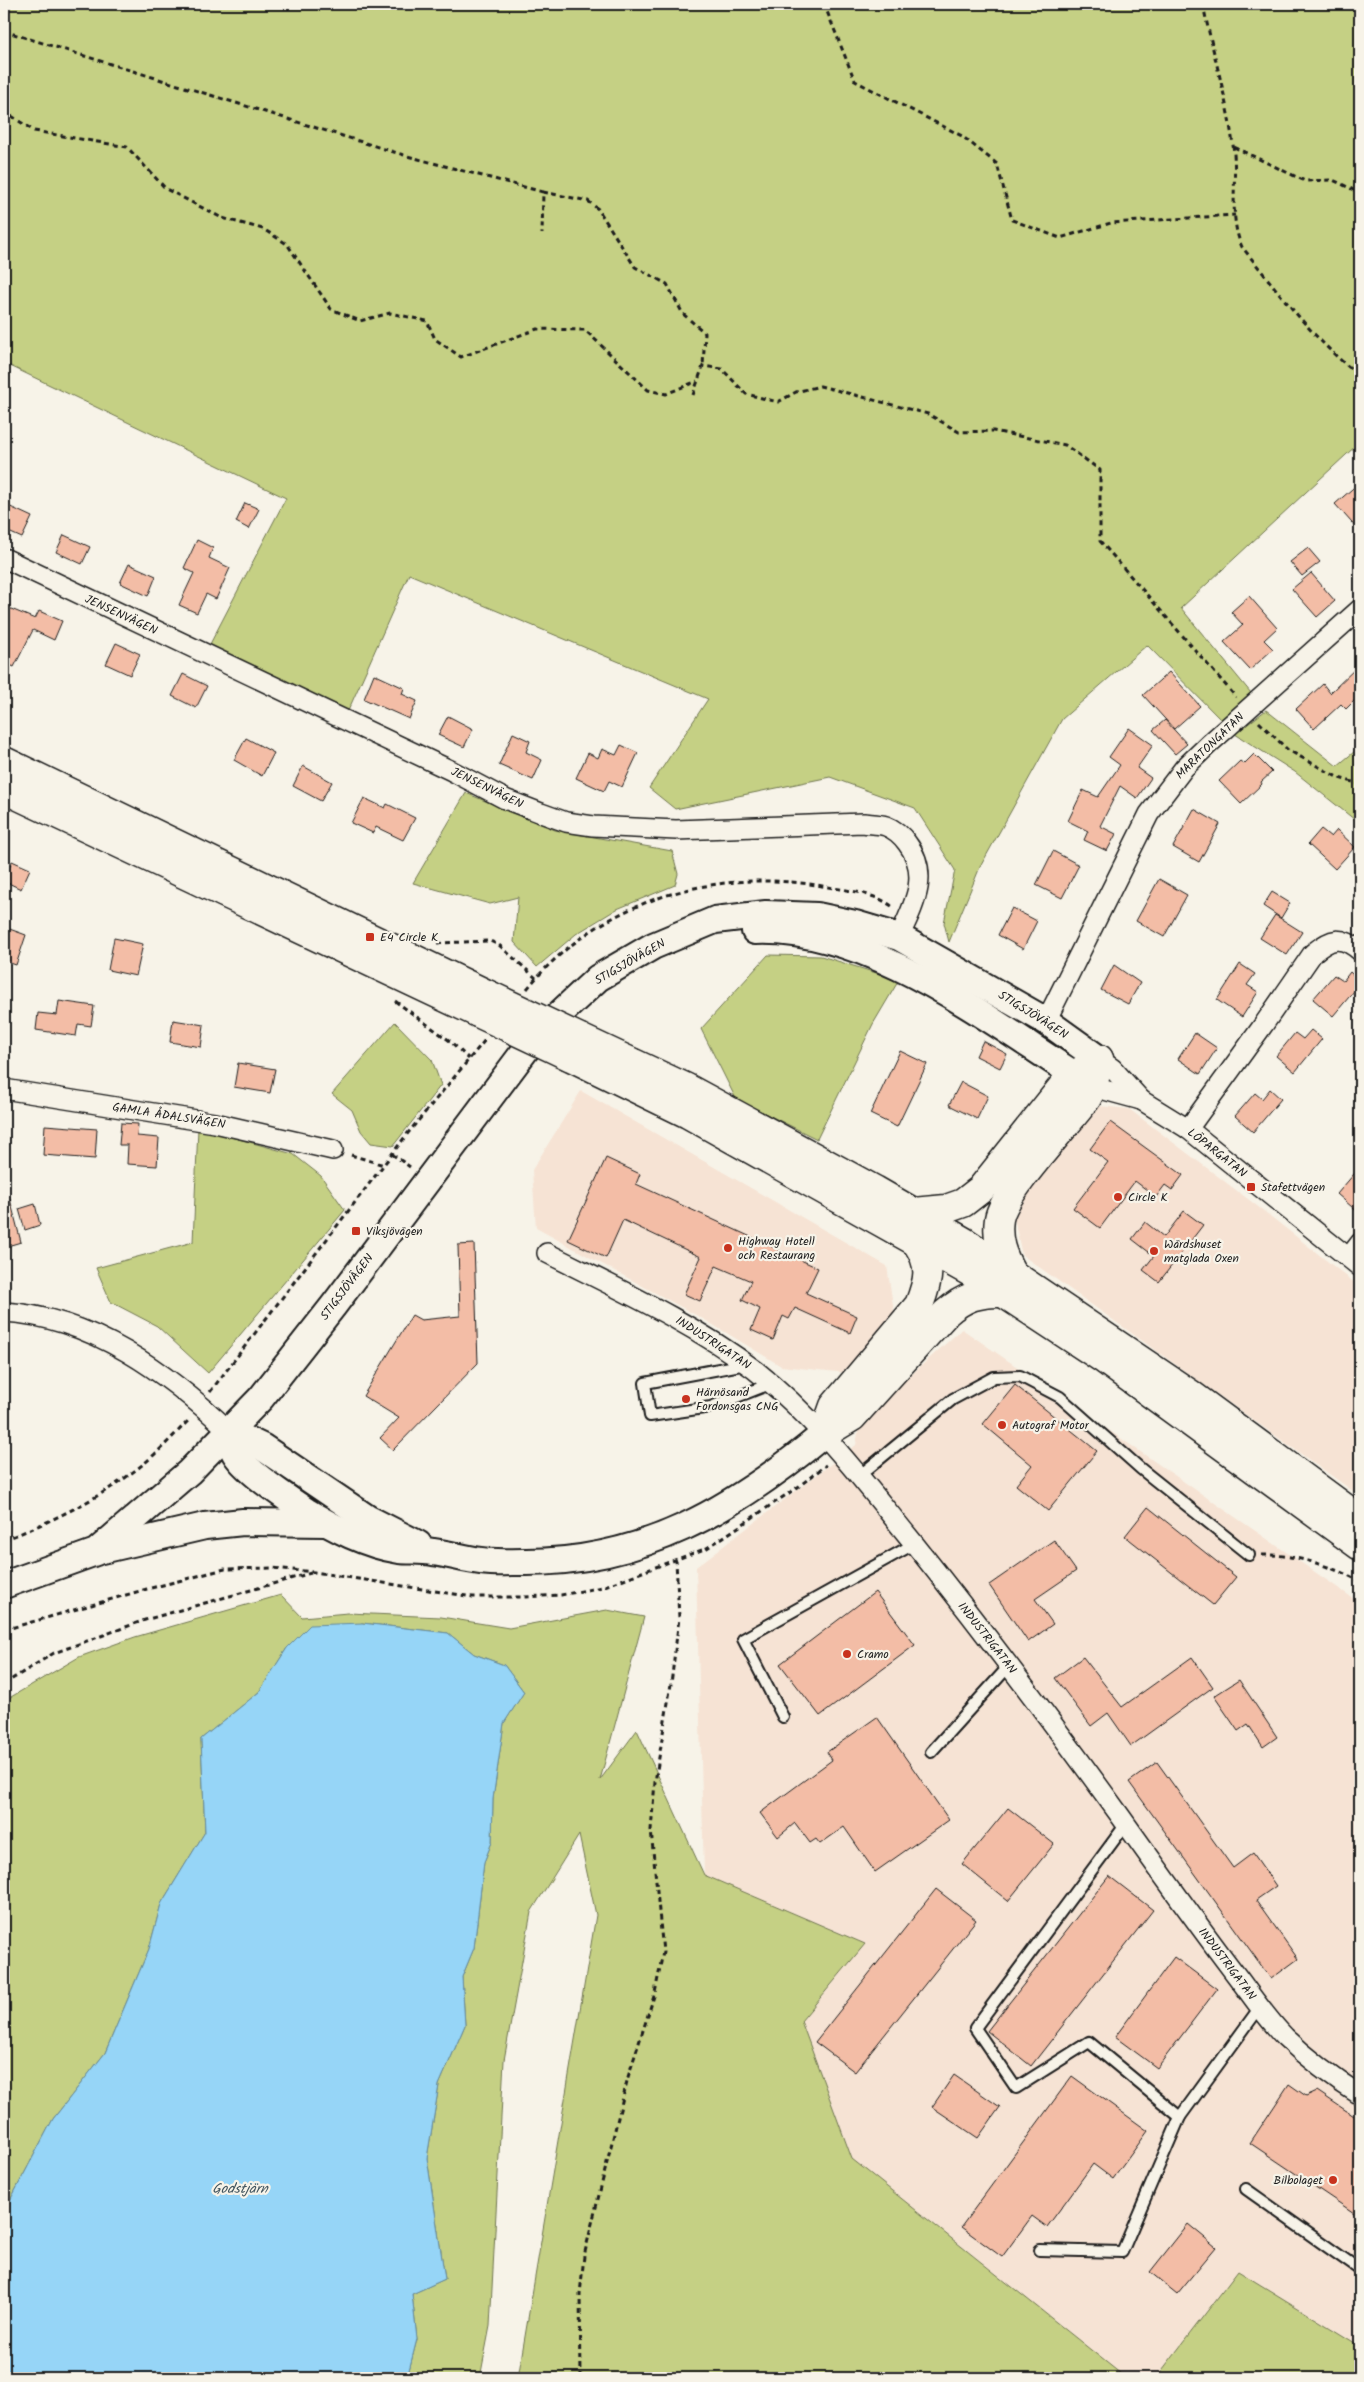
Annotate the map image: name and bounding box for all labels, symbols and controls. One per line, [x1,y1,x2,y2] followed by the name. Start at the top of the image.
[81,590,161,640] street label: JENSENVÄGEN
[1171,708,1249,784] street label: MARATONGATAN
[448,762,526,814] street label: JENSENVÄGEN
[380,928,439,947] place label: E4 Circle K
[364,931,376,943] marker: E4 Circle K
[591,934,669,990] street label: STIGSJÖVÄGEN
[994,986,1072,1044] street label: STIGSJÖVÄGEN
[111,1098,227,1134] street label: GAMLA ÅDALSVÄGEN
[1183,1124,1251,1182] street label: LÖPARGATAN
[1261,1178,1325,1197] place label: Stafettvägen
[1245,1181,1257,1193] marker: Stafettvägen
[1128,1188,1169,1207] place label: Circle K
[1112,1191,1124,1203] marker: Circle K
[366,1222,423,1241] place label: Viksjövägen
[350,1225,362,1237] marker: Viksjövägen
[738,1232,816,1265] place label: Highway Hotell och Restaurang
[1164,1235,1239,1268] place label: Wärdshuset matglada Oxen
[722,1242,734,1254] marker: Highway Hotell och Restaurang
[1148,1245,1160,1257] marker: Wärdshuset matglada Oxen
[316,1250,378,1324] street label: STIGSJÖVÄGEN
[671,1311,755,1375] street label: INDUSTRIGATAN
[696,1383,779,1416] place label: Härnösand Fordonsgas CNG
[680,1393,692,1405] marker: Härnösand Fordonsgas CNG
[1012,1416,1090,1435] place label: Autograf Motor
[996,1419,1008,1431] marker: Autograf Motor
[953,1598,1021,1678] street label: INDUSTRIGATAN
[857,1645,889,1664] place label: Cramo
[841,1648,853,1660] marker: Cramo
[1193,1924,1261,2004] street label: INDUSTRIGATAN
[1274,2171,1323,2190] place label: Bilbolaget
[1327,2174,1339,2186] marker: Bilbolaget
[212,2178,269,2200] water label: Godstjärn

